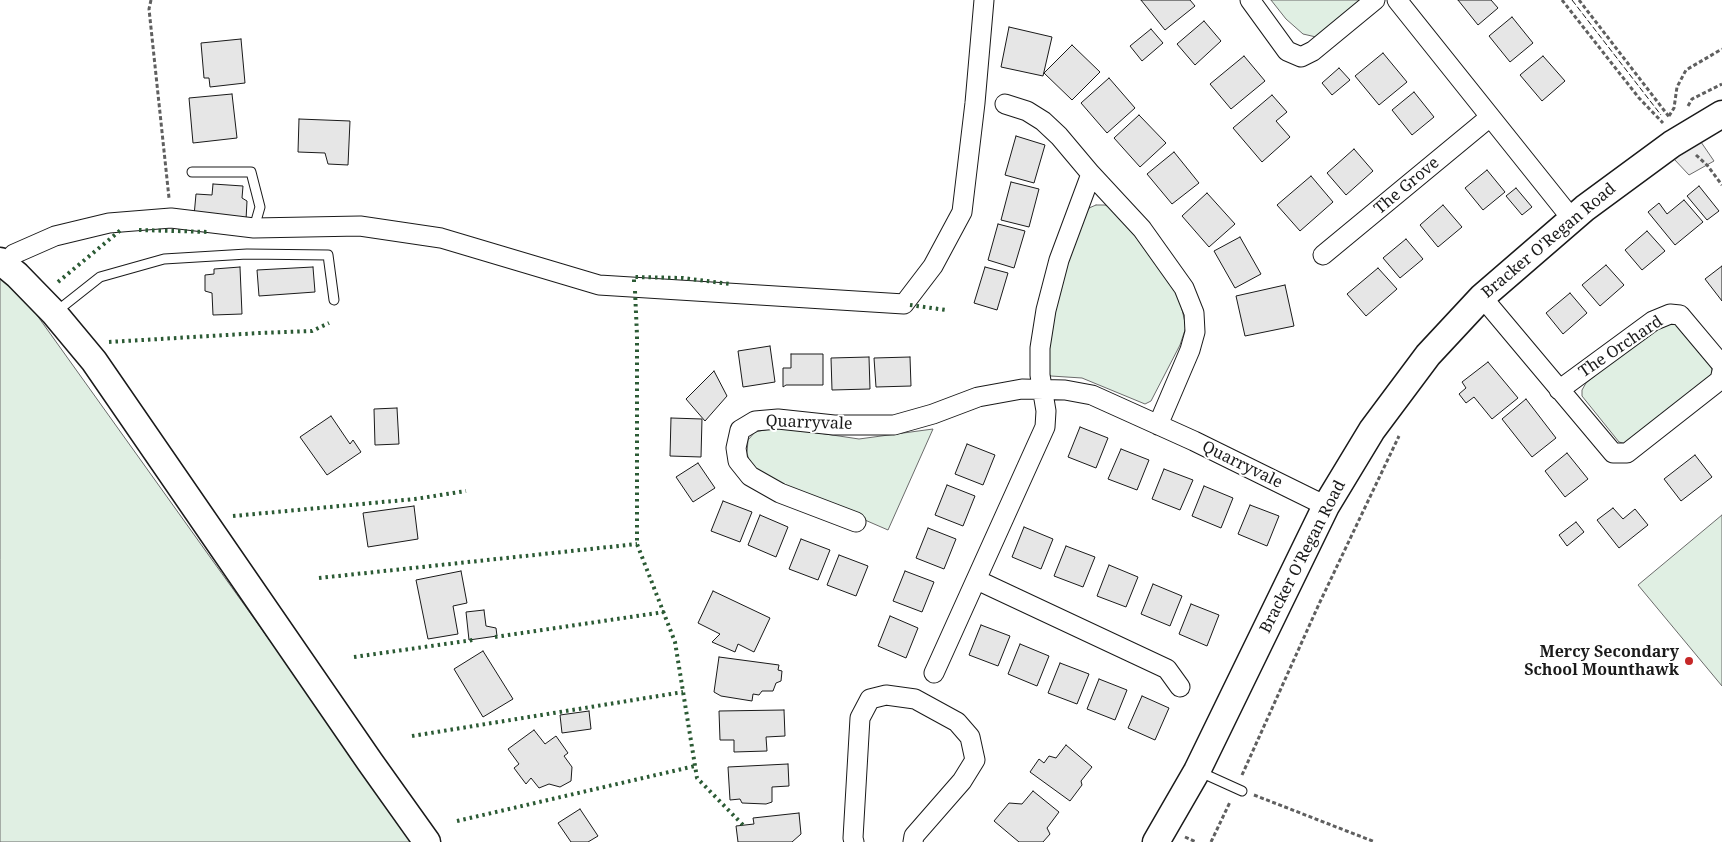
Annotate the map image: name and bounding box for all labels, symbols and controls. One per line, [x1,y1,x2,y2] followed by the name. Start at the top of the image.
[1371,153,1443,219] street label: The Grove
[1478,179,1620,303] street label: Bracker O'Regan Road
[1576,312,1666,382] street label: The Orchard
[765,412,853,434] street label: Quarryvale
[1199,437,1285,493] street label: Quarryvale
[1256,477,1350,637] street label: Bracker O'Regan Road
[1524,642,1679,680] place label: Mercy Secondary School Mounthawk
[1683,655,1695,667] marker: Mercy Secondary School Mounthawk

